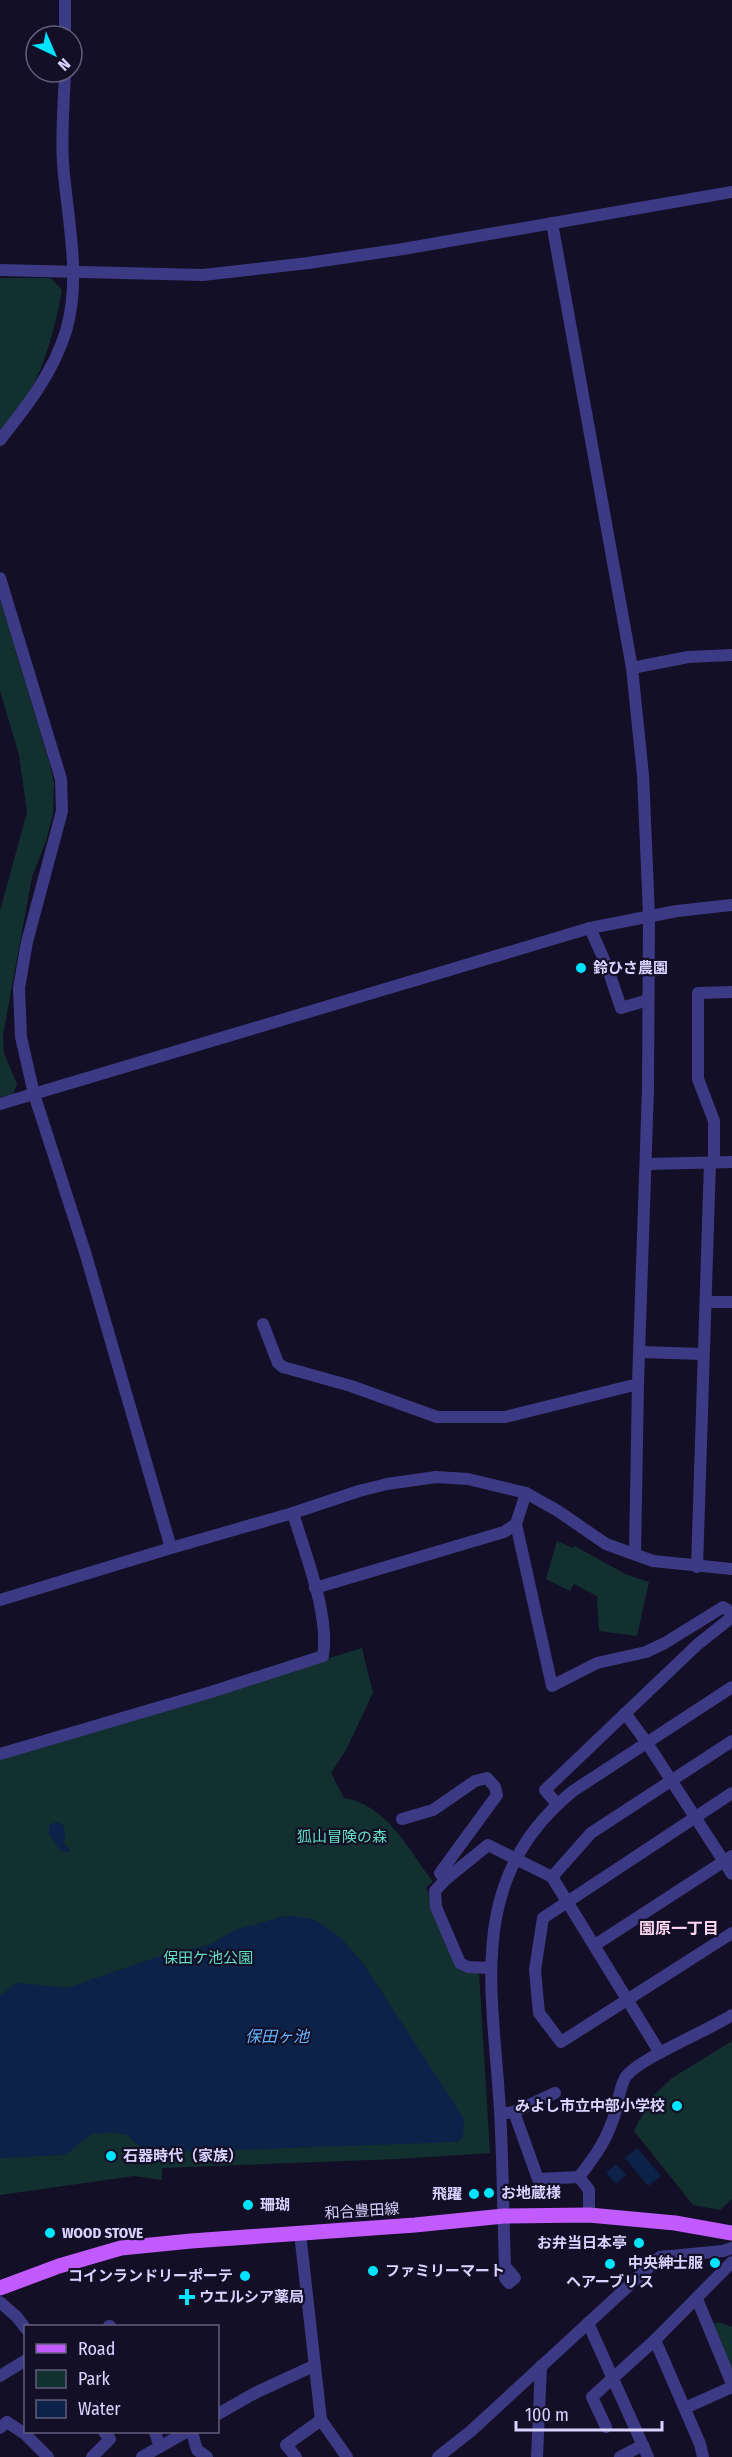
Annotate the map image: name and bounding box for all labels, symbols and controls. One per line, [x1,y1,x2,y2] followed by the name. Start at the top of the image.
[24,24,84,84] north arrow
[54,54,74,75] text: N
[593,959,668,977] place label: 鈴ひさ農園
[574,961,588,975] marker: 鈴ひさ農園
[297,1828,387,1846] park label: 狐山冒険の森
[639,1919,719,1938] district label: 園原一丁目
[163,1949,253,1967] park label: 保田ケ池公園
[245,2027,311,2046] water label: 保田ヶ池
[515,2097,665,2115] place label: みよし市立中部小学校
[670,2099,684,2113] marker: みよし市立中部小学校
[123,2147,243,2165] place label: 石器時代（家族）
[104,2149,118,2163] marker: 石器時代（家族）
[501,2184,561,2202] place label: お地蔵様
[432,2185,462,2203] place label: 飛躍
[482,2186,496,2200] marker: お地蔵様
[467,2187,481,2201] marker: 飛躍
[260,2196,290,2214] place label: 珊瑚
[241,2198,255,2212] marker: 珊瑚
[324,2199,400,2223] street label: 和合豊田線
[62,2224,143,2242] place label: WOOD STOVE
[43,2226,57,2240] marker: WOOD STOVE
[537,2234,627,2252] place label: お弁当日本亭
[632,2236,646,2250] marker: お弁当日本亭
[628,2254,703,2272] place label: 中央紳士服
[708,2256,722,2270] marker: 中央紳士服
[603,2257,617,2271] marker: ヘアーブリス
[385,2262,505,2280] place label: ファミリーマート
[366,2264,380,2278] marker: ファミリーマート
[68,2267,233,2285] place label: コインランドリーポーテ
[238,2269,252,2283] marker: コインランドリーポーテ
[566,2273,654,2291] place label: ヘアーブリス
[199,2288,304,2306] place label: ウエルシア薬局
[180,2290,194,2304] marker: ウエルシア薬局
[24,2325,219,2433] legend
[78,2338,115,2360] text: Road
[78,2368,111,2390] text: Park
[516,2394,662,2432] scale bar
[78,2398,121,2420] text: Water
[525,2404,569,2426] text: 100 m

